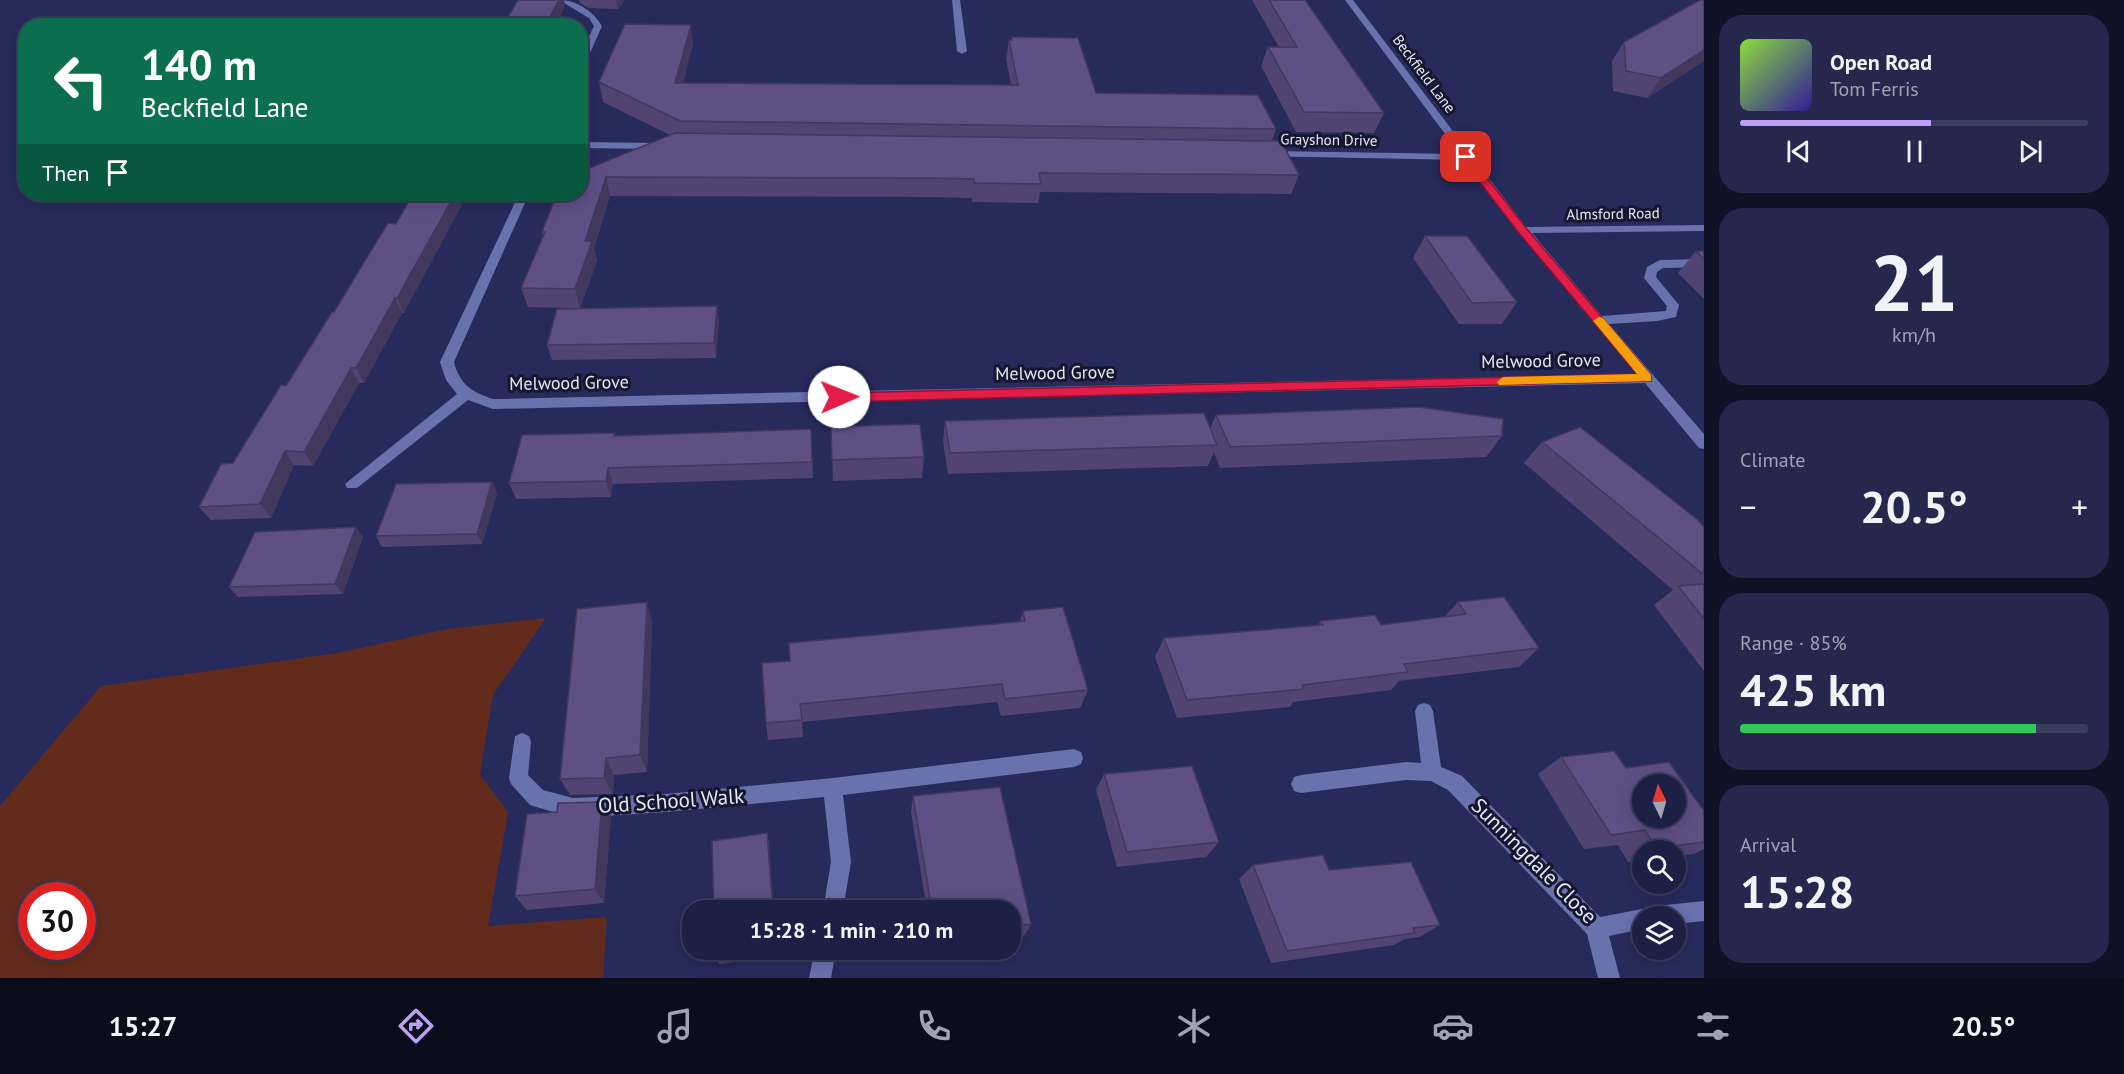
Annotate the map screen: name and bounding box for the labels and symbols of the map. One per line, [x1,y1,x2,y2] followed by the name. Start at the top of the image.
[1389,31,1460,117] street label: Beckfield Lane
[1280,129,1378,150] street label: Grayshon Drive
[1440,131,1491,182] pin
[1566,203,1660,224] street label: Almsford Road
[1481,348,1601,373] street label: Melwood Grove
[995,360,1115,385] street label: Melwood Grove
[807,365,871,429] position arrow
[509,370,629,395] street label: Melwood Grove
[1632,774,1686,828] north arrow
[597,782,745,819] street label: Old School Walk
[1466,792,1603,929] street label: Sunningdale Close
[18,882,96,960] speed limit sign: 30

